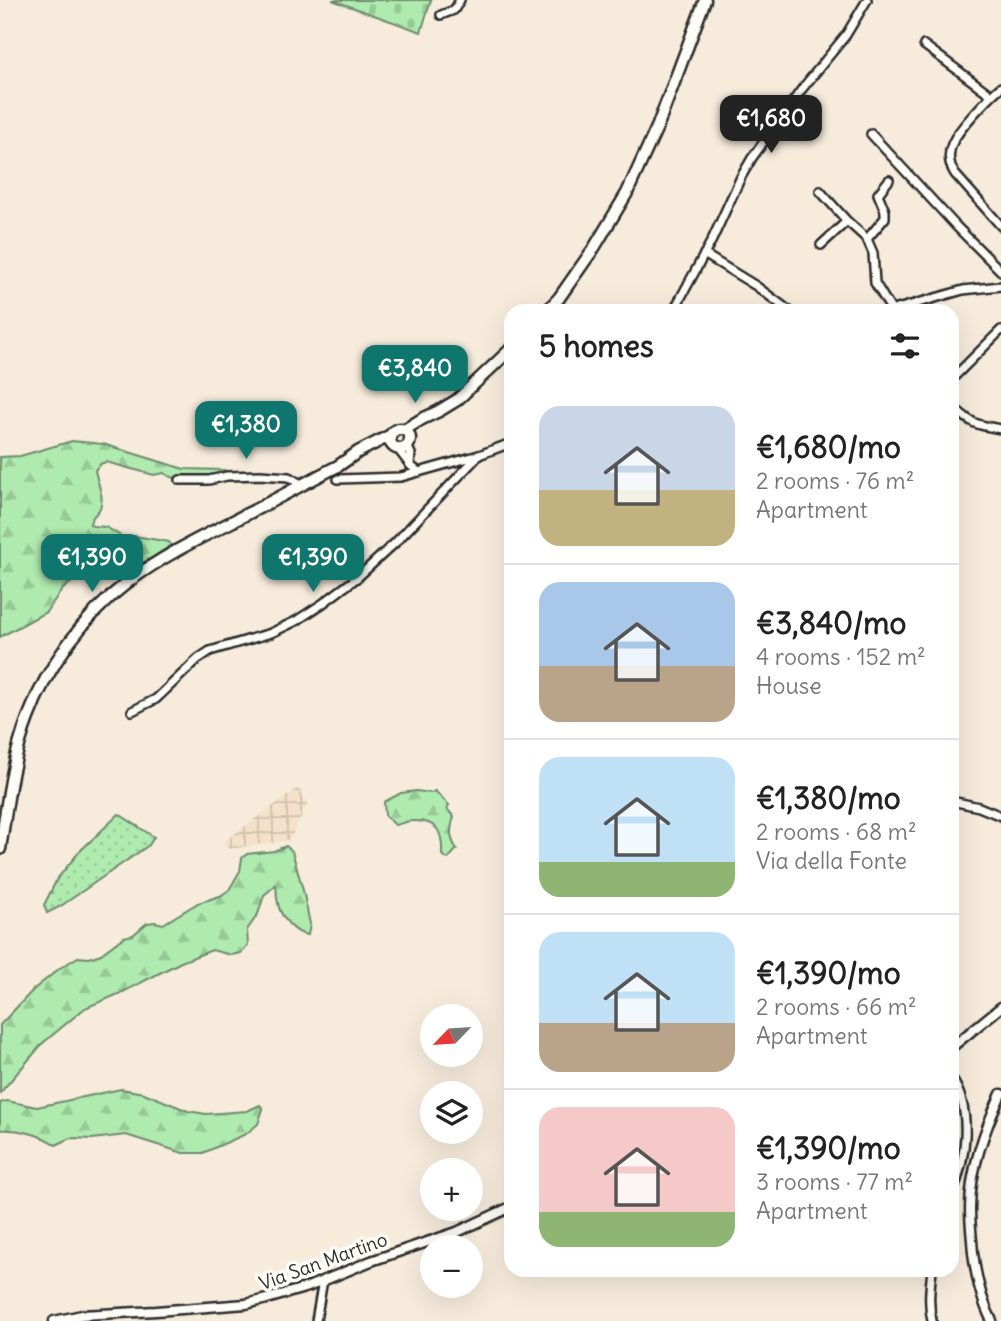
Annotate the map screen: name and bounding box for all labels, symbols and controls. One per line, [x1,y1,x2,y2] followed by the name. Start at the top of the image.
[714,96,828,155] pin: €1,680
[736,103,806,132] text: €1,680
[539,327,654,365] text: 5 homes
[886,327,924,365] icon: filters
[358,346,472,405] pin: €3,840
[378,353,452,382] text: €3,840
[189,402,303,461] pin: €1,380
[211,409,281,438] text: €1,380
[756,428,901,466] text: €1,680/mo
[595,434,679,518] icon: home
[756,466,914,495] text: 2 rooms · 76 m²
[756,495,868,524] text: Apartment
[35,534,149,594] pin: €1,390
[256,534,370,594] pin: €1,390
[57,542,127,571] text: €1,390
[278,542,348,571] text: €1,390
[756,604,906,642] text: €3,840/mo
[595,610,679,694] icon: home
[756,642,926,671] text: 4 rooms · 152 m²
[756,671,822,700] text: House
[756,779,901,817] text: €1,380/mo
[595,785,679,869] icon: home
[756,817,917,846] text: 2 rooms · 68 m²
[756,846,907,875] text: Via della Fonte
[756,954,901,992] text: €1,390/mo
[595,960,679,1044] icon: home
[756,992,917,1021] text: 2 rooms · 66 m²
[420,1004,483,1068] north arrow
[420,1004,483,1298] map controls
[756,1021,868,1050] text: Apartment
[420,1081,483,1144] button: layers
[756,1129,901,1167] text: €1,390/mo
[595,1135,679,1219] icon: home
[420,1158,483,1221] button: +
[756,1167,913,1196] text: 3 rooms · 77 m²
[756,1196,868,1225] text: Apartment
[256,1227,390,1295] street label: Via San Martino
[420,1235,483,1298] button: −

